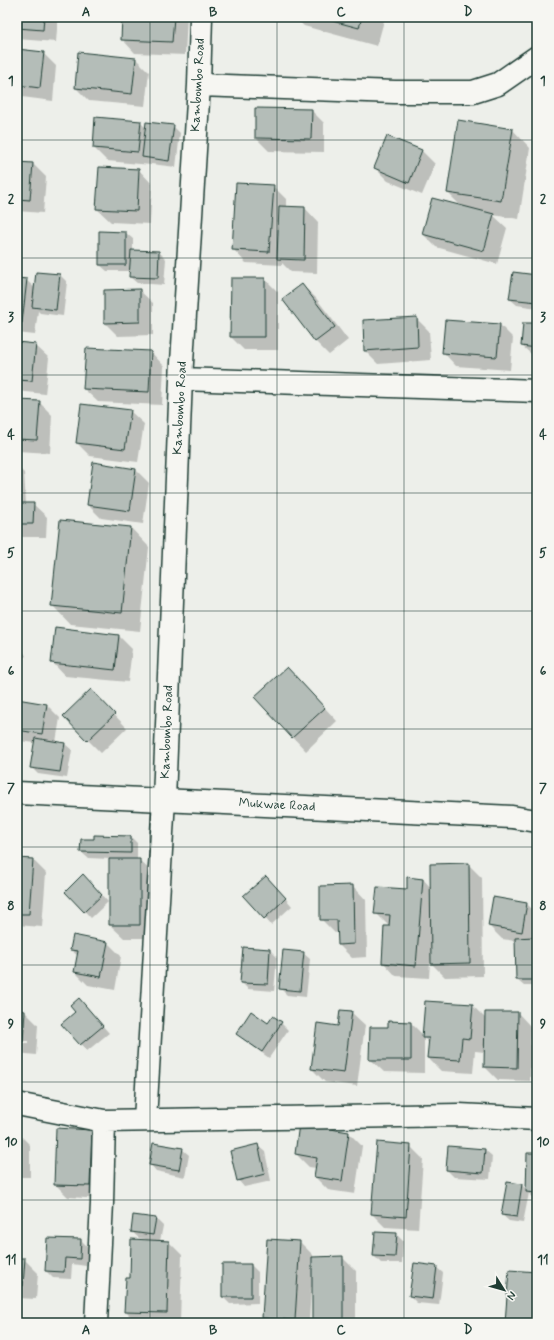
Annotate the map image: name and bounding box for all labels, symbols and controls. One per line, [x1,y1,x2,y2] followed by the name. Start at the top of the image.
[82,4,90,21] text: A
[209,4,218,21] text: B
[336,4,346,21] text: C
[464,4,473,21] text: D
[187,38,209,132] street label: Kambombo Road
[8,73,14,90] text: 1
[540,73,546,90] text: 1
[8,191,15,208] text: 2
[540,191,547,208] text: 2
[8,309,14,326] text: 3
[540,309,546,326] text: 3
[169,361,191,455] street label: Kambombo Road
[7,427,15,444] text: 4
[539,427,547,444] text: 4
[7,545,15,562] text: 5
[539,545,547,562] text: 5
[8,663,15,680] text: 6
[540,663,547,680] text: 6
[157,685,177,779] street label: Kambombo Road
[7,780,15,797] text: 7
[539,780,547,797] text: 7
[238,794,316,816] street label: Mukwae Road
[7,898,15,915] text: 8
[539,898,547,915] text: 8
[8,1016,15,1033] text: 9
[540,1016,547,1033] text: 9
[4,1134,18,1151] text: 10
[536,1134,550,1151] text: 10
[5,1252,17,1269] text: 11
[537,1252,549,1269] text: 11
[484,1270,524,1310] north arrow
[503,1288,519,1303] text: N
[82,1322,90,1339] text: A
[209,1322,218,1339] text: B
[336,1322,346,1339] text: C
[464,1322,473,1339] text: D

